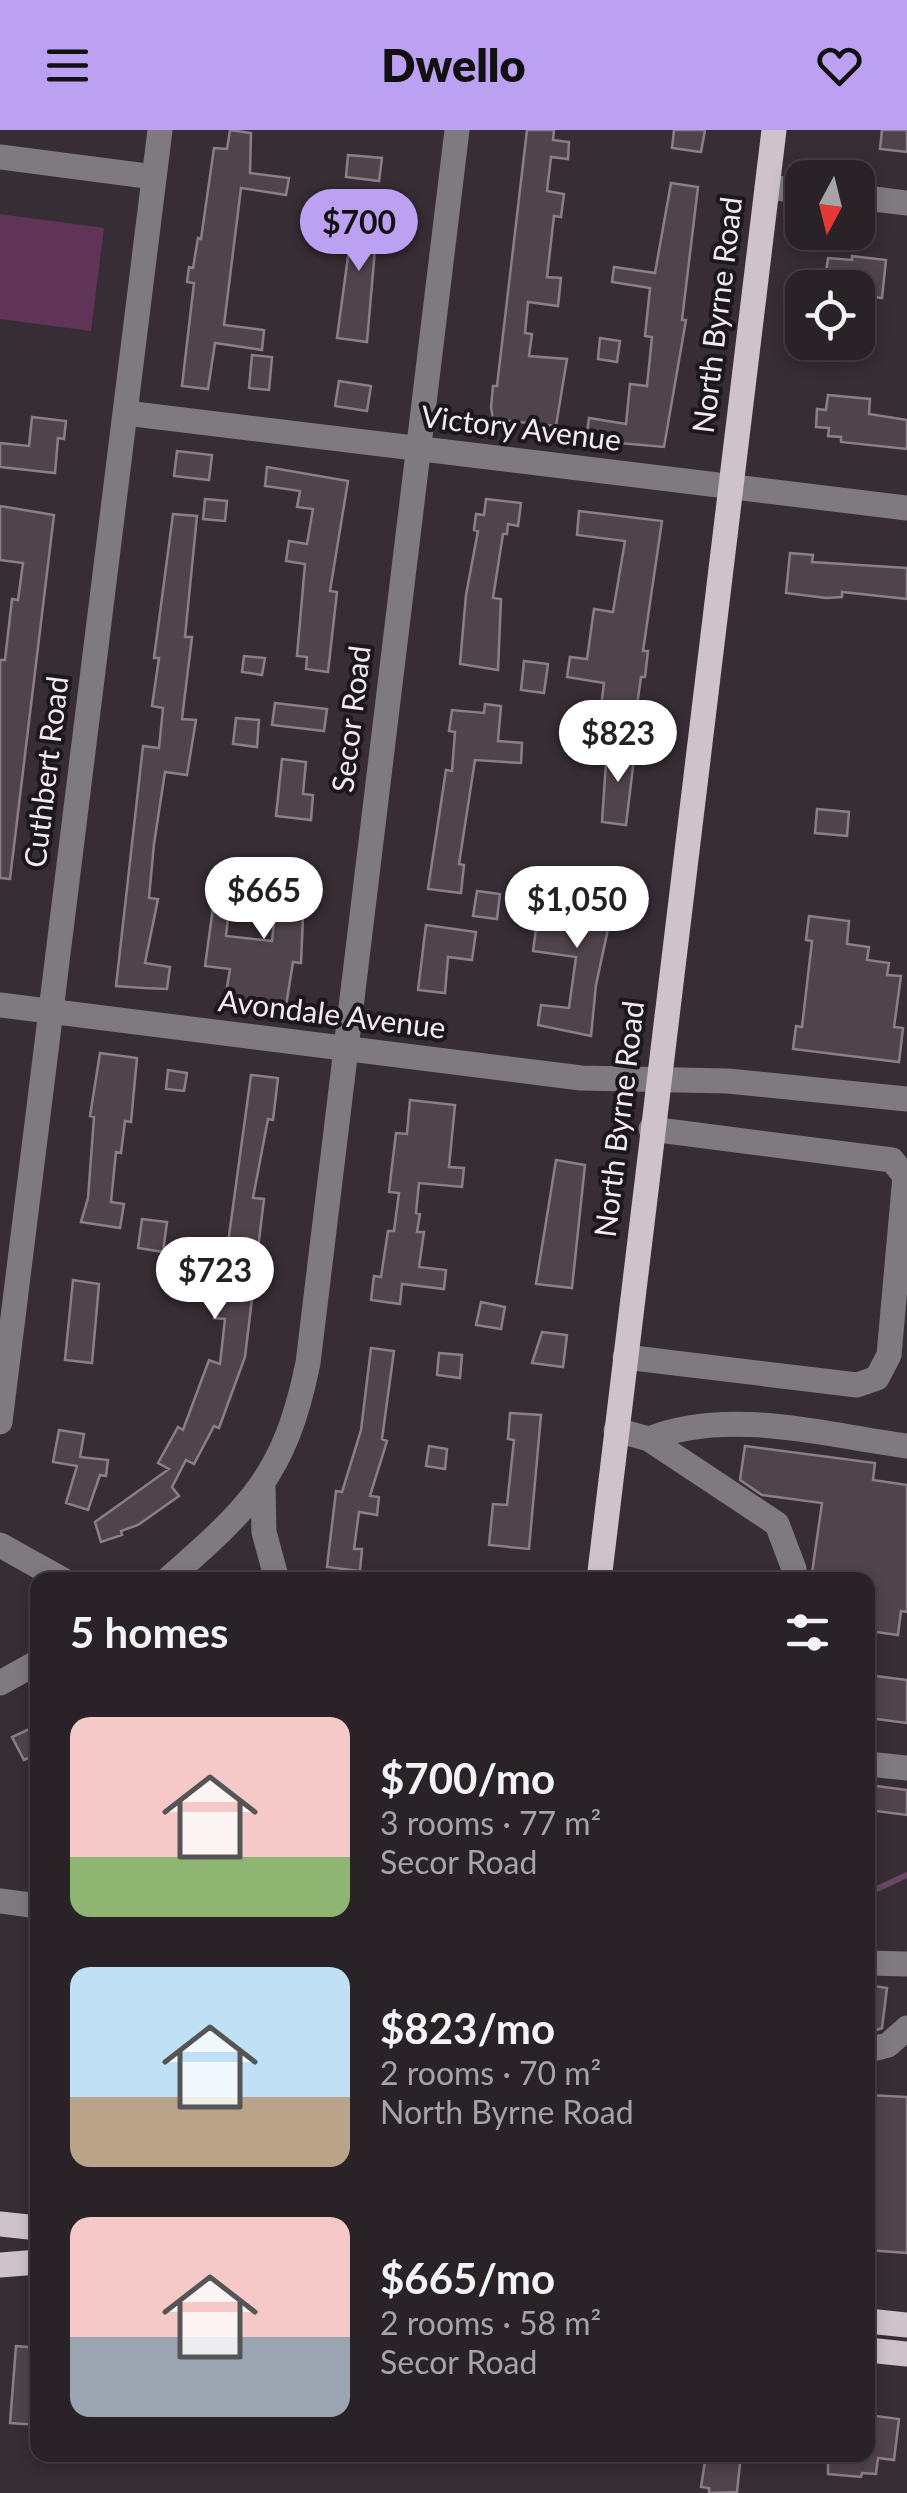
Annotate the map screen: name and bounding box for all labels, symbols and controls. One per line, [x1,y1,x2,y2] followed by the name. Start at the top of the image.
[40,38,95,93] icon: menu
[381,38,526,92] text: Dwello
[812,38,867,93] icon: heart
[785,160,875,250] north arrow
[785,160,875,360] map controls
[300,189,418,274] pin: $700
[684,195,748,435] street label: North Byrne Road
[322,202,396,241] text: $700
[785,270,875,360] button: locate
[419,397,623,457] street label: Victory Avenue
[323,643,377,794] street label: Secor Road
[15,674,75,870] street label: Cuthbert Road
[559,700,677,785] pin: $823
[581,713,655,752] text: $823
[205,857,323,942] pin: $665
[496,866,658,951] pin: $1,050
[227,870,301,909] text: $665
[527,879,627,918] text: $1,050
[217,981,448,1045] street label: Avondale Avenue
[586,999,650,1239] street label: North Byrne Road
[156,1237,274,1322] pin: $723
[178,1250,252,1289] text: $723
[780,1605,835,1660] icon: filters
[70,1607,228,1657] text: 5 homes
[380,1753,555,1803] text: $700/mo
[150,1757,270,1877] icon: home
[380,1803,601,1842] text: 3 rooms · 77 m²
[380,1842,537,1881] text: Secor Road
[380,2003,555,2053] text: $823/mo
[150,2007,270,2127] icon: home
[380,2053,601,2092] text: 2 rooms · 70 m²
[380,2092,634,2131] text: North Byrne Road
[380,2253,555,2303] text: $665/mo
[150,2257,270,2377] icon: home
[380,2303,601,2342] text: 2 rooms · 58 m²
[380,2342,537,2381] text: Secor Road

